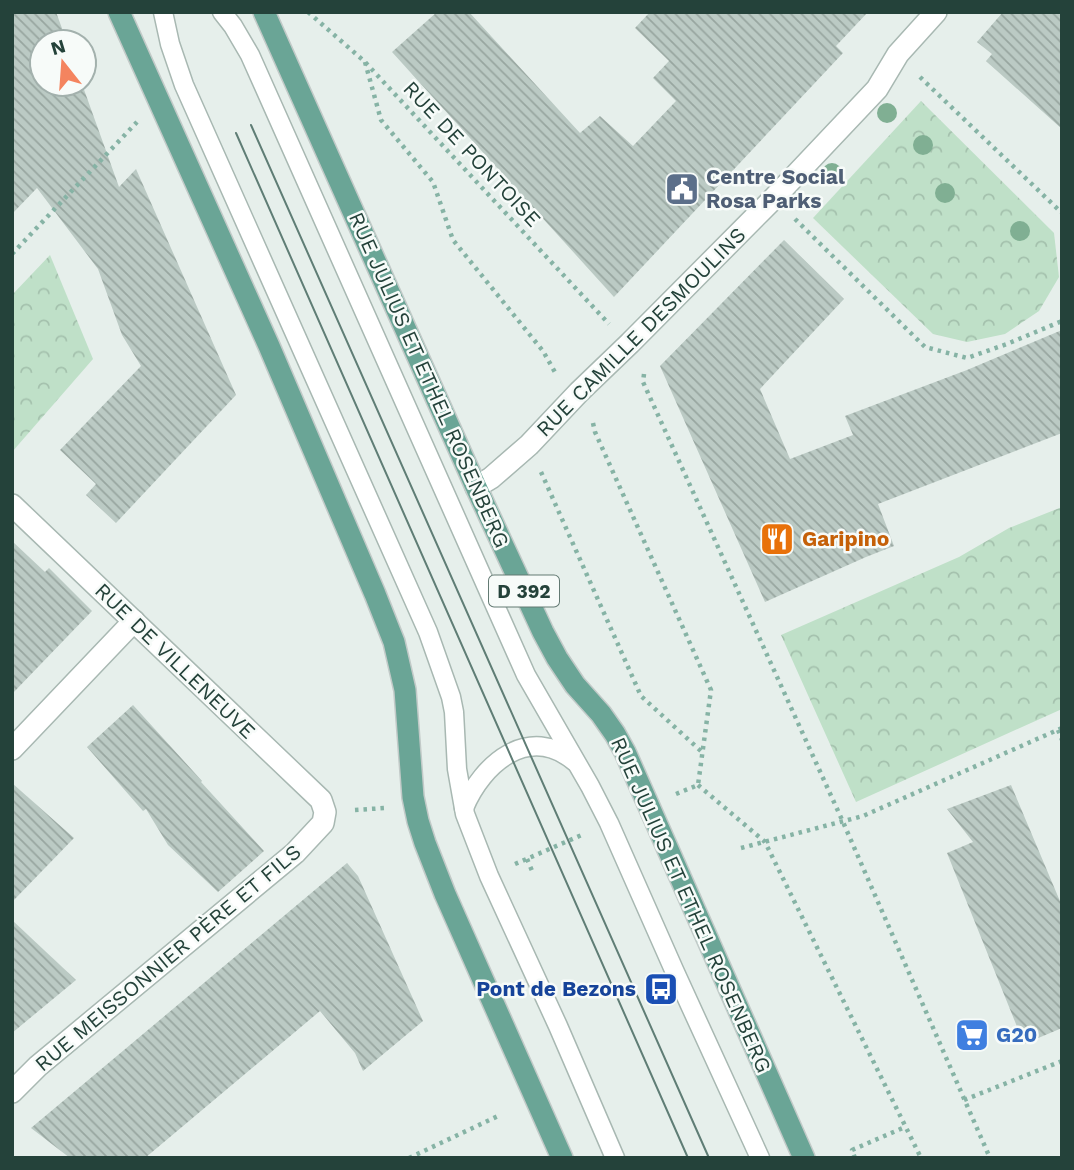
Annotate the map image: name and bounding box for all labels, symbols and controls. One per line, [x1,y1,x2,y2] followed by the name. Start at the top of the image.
[28,28,98,98] north arrow
[48,34,68,60] text: N
[398,76,546,232] street label: RUE DE PONTOISE
[706,164,845,213] place label: Centre Social Rosa Parks
[663,170,701,208] public building icon: Centre Social Rosa Parks
[344,208,515,551] street label: RUE JULIUS ET ETHEL ROSENBERG
[531,222,750,441] street label: RUE CAMILLE DESMOULINS
[758,520,796,558] restaurant icon: Garipino
[802,526,889,551] place label: Garipino
[489,576,559,606] road number: D 392
[90,578,261,744] street label: RUE DE VILLENEUVE
[606,733,777,1076] street label: RUE JULIUS ET ETHEL ROSENBERG
[30,839,306,1076] street label: RUE MEISSONNIER PÈRE ET FILS
[642,970,680,1008] bus stop icon: Pont de Bezons
[476,976,636,1001] place label: Pont de Bezons
[953,1016,991,1054] supermarket icon: G20
[996,1022,1037,1047] place label: G20

